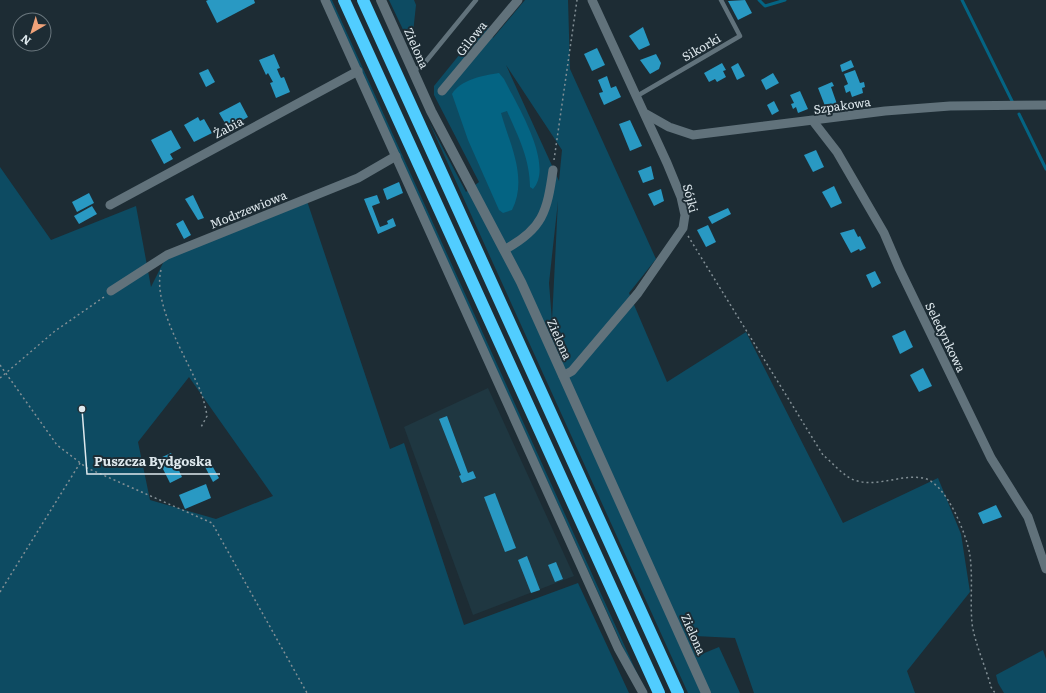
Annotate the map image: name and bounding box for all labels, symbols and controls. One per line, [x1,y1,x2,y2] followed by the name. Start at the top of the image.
[12,12,52,52] north arrow
[451,16,491,59] street label: Gilowa
[400,25,434,72] street label: Zielona
[678,29,724,65] street label: Sikorki
[17,32,34,50] text: N
[812,92,872,118] street label: Szpakowa
[210,111,247,142] street label: Żabia
[679,182,703,214] street label: Sójki
[207,185,290,233] street label: Modrzewiowa
[921,299,971,376] street label: Seledynkowa
[543,316,577,363] street label: Zielona
[87,449,220,474] callout: Puszcza Bydgoska
[94,451,212,470] text: Puszcza Bydgoska
[677,611,711,658] street label: Zielona

